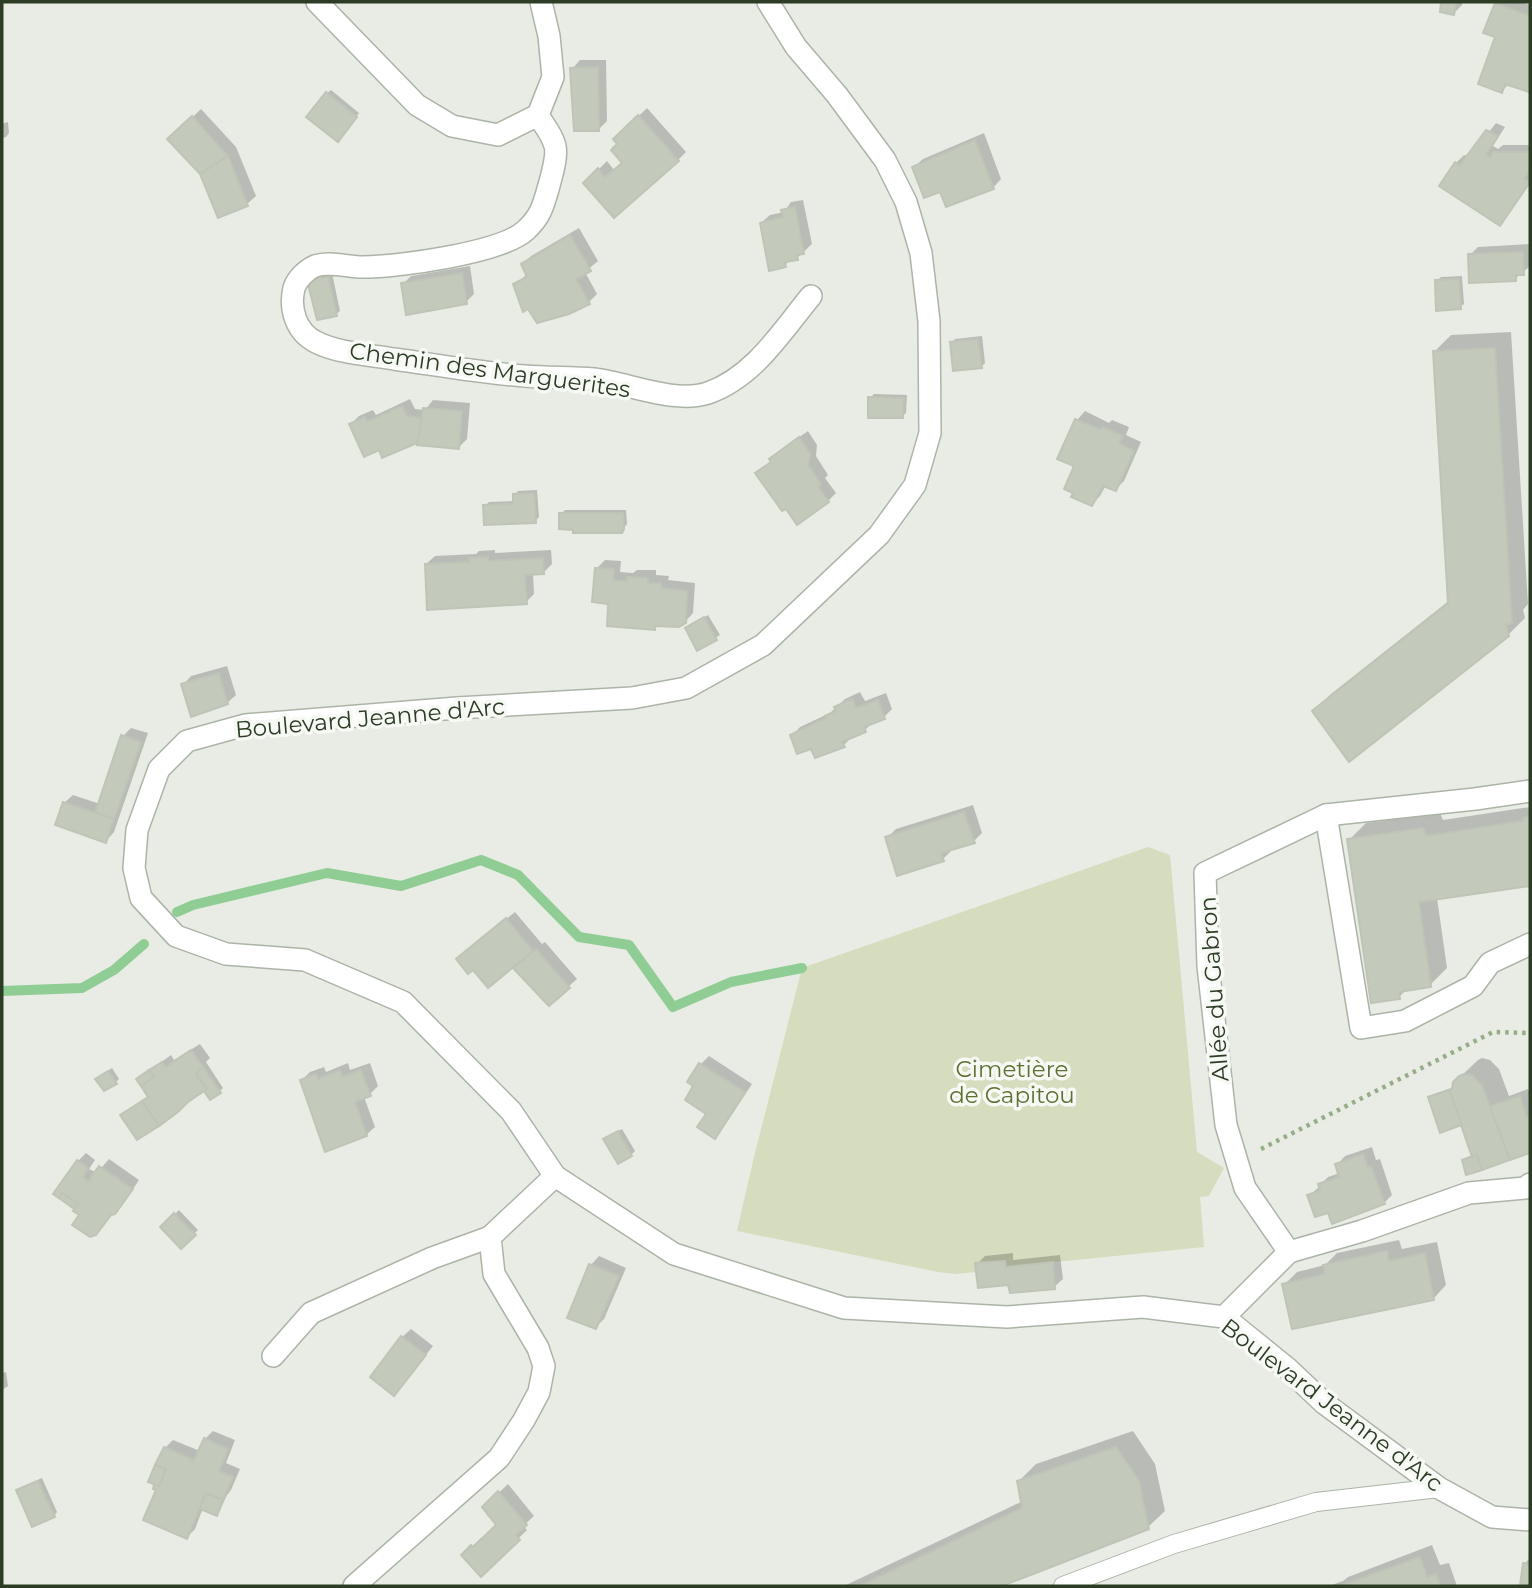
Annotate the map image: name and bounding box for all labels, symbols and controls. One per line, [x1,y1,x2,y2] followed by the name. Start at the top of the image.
[348,336,632,404] street label: Chemin des Marguerites
[234,692,506,744] street label: Boulevard Jeanne d'Arc
[1194,895,1234,1083] street label: Allée du Gabron
[949,1055,1075,1109] park label: Cimetière de Capitou
[1216,1312,1448,1498] street label: Boulevard Jeanne d'Arc

